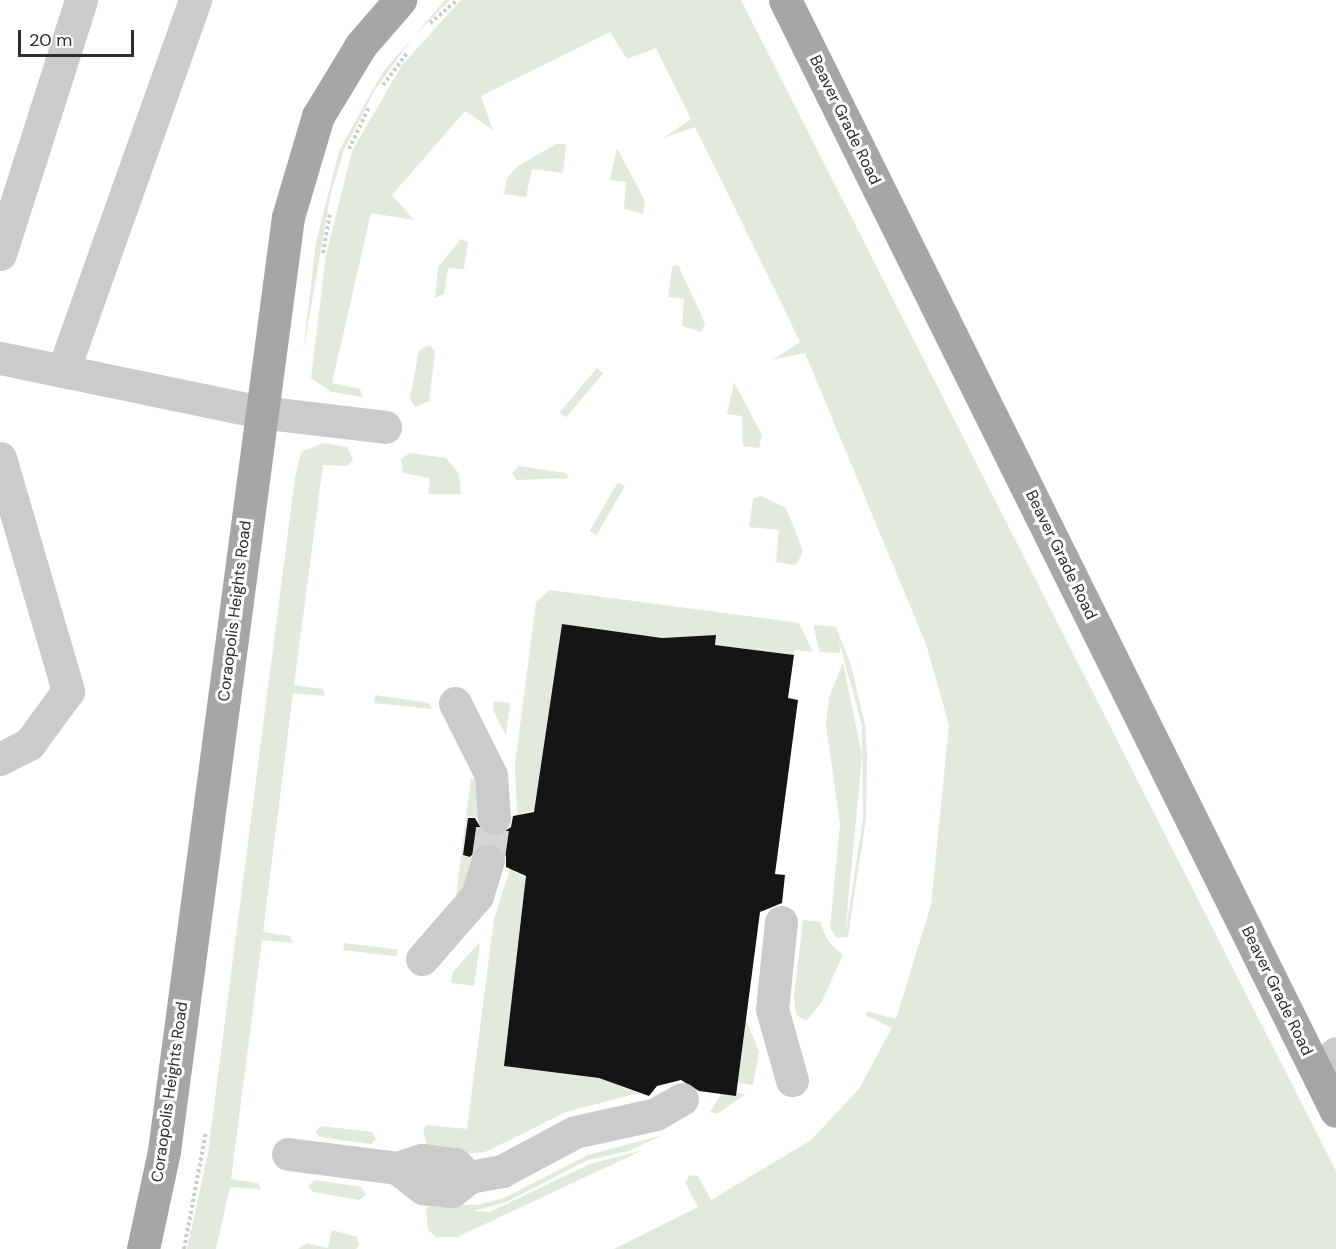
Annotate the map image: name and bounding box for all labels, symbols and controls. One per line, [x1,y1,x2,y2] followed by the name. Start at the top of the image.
[21,18,136,56] scale bar
[29,28,72,52] text: 20 m
[805,52,885,188] street label: Beaver Grade Road
[1021,487,1101,623] street label: Beaver Grade Road
[214,519,256,703] street label: Coraopolis Heights Road
[1237,923,1317,1059] street label: Beaver Grade Road
[148,1001,192,1183] street label: Coraopolis Heights Road

